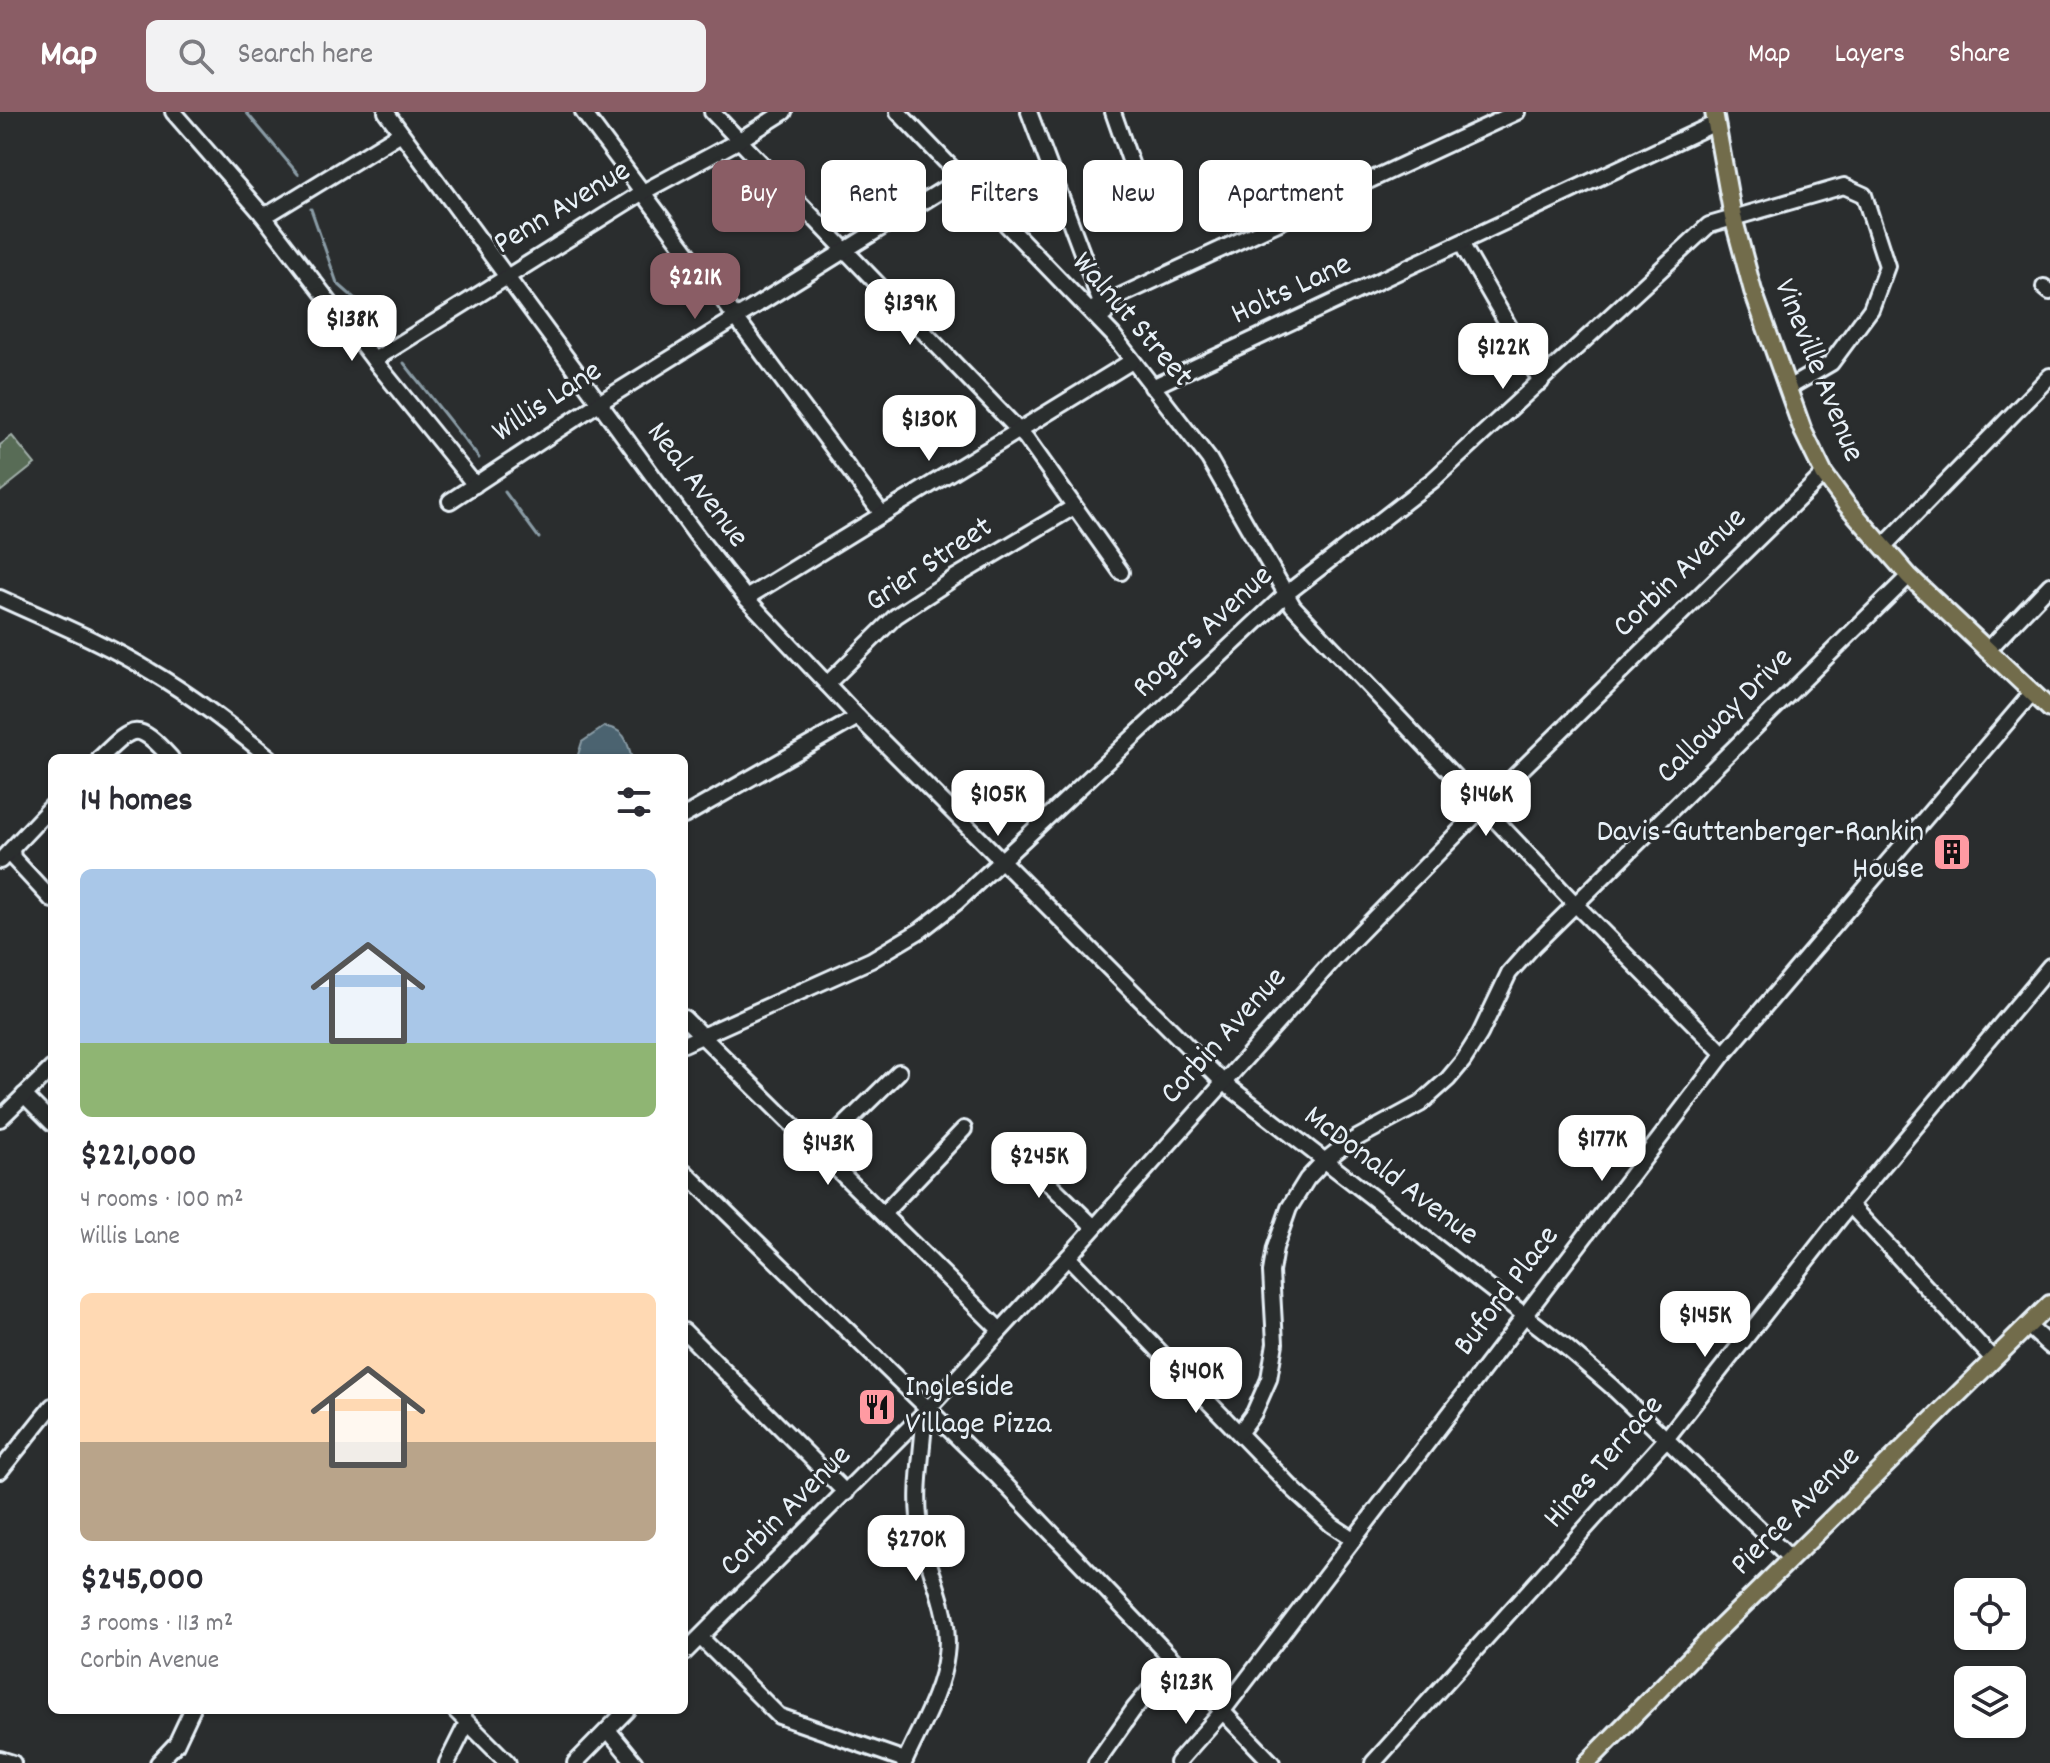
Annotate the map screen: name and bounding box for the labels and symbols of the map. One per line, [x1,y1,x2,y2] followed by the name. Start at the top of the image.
[486,150,640,268] street label: Penn Avenue
[1059,243,1203,399] street label: Walnut Street
[1224,243,1360,339] street label: Holts Lane
[639,253,751,321] pin: $221K
[1759,273,1875,469] street label: Vineville Avenue
[854,279,966,347] pin: $139K
[296,295,408,363] pin: $138K
[1447,323,1559,391] pin: $122K
[484,350,612,456] street label: Willis Lane
[873,395,985,463] pin: $130K
[633,413,759,559] street label: Neal Avenue
[1603,498,1759,650] street label: Corbin Avenue
[857,506,1003,626] street label: Grier Street
[1123,555,1285,711] street label: Rogers Avenue
[1647,638,1805,796] street label: Calloway Drive
[942,770,1054,838] pin: $105K
[1430,770,1542,838] pin: $146K
[1597,811,1924,894] place label: Davis-Guttenberger-Rankin House
[1931,831,1973,873] building icon: Davis-Guttenberger-Rankin House
[1151,958,1299,1116] street label: Corbin Avenue
[1292,1096,1488,1258] street label: McDonald Avenue
[1546,1115,1658,1183] pin: $177K
[772,1119,884,1187] pin: $143K
[983,1132,1095,1200] pin: $245K
[1444,1217,1572,1367] street label: Buford Place
[1649,1291,1761,1359] pin: $145K
[1140,1347,1252,1415] pin: $140K
[905,1366,1053,1449] place label: Ingleside Village Pizza
[856,1386,898,1428] restaurant icon: Ingleside Village Pizza
[1534,1386,1676,1540] street label: Hines Terrace
[710,1435,864,1589] street label: Corbin Avenue
[1721,1436,1873,1588] street label: Pierce Avenue
[860,1515,972,1583] pin: $270K
[1130,1658,1242,1726] pin: $123K

